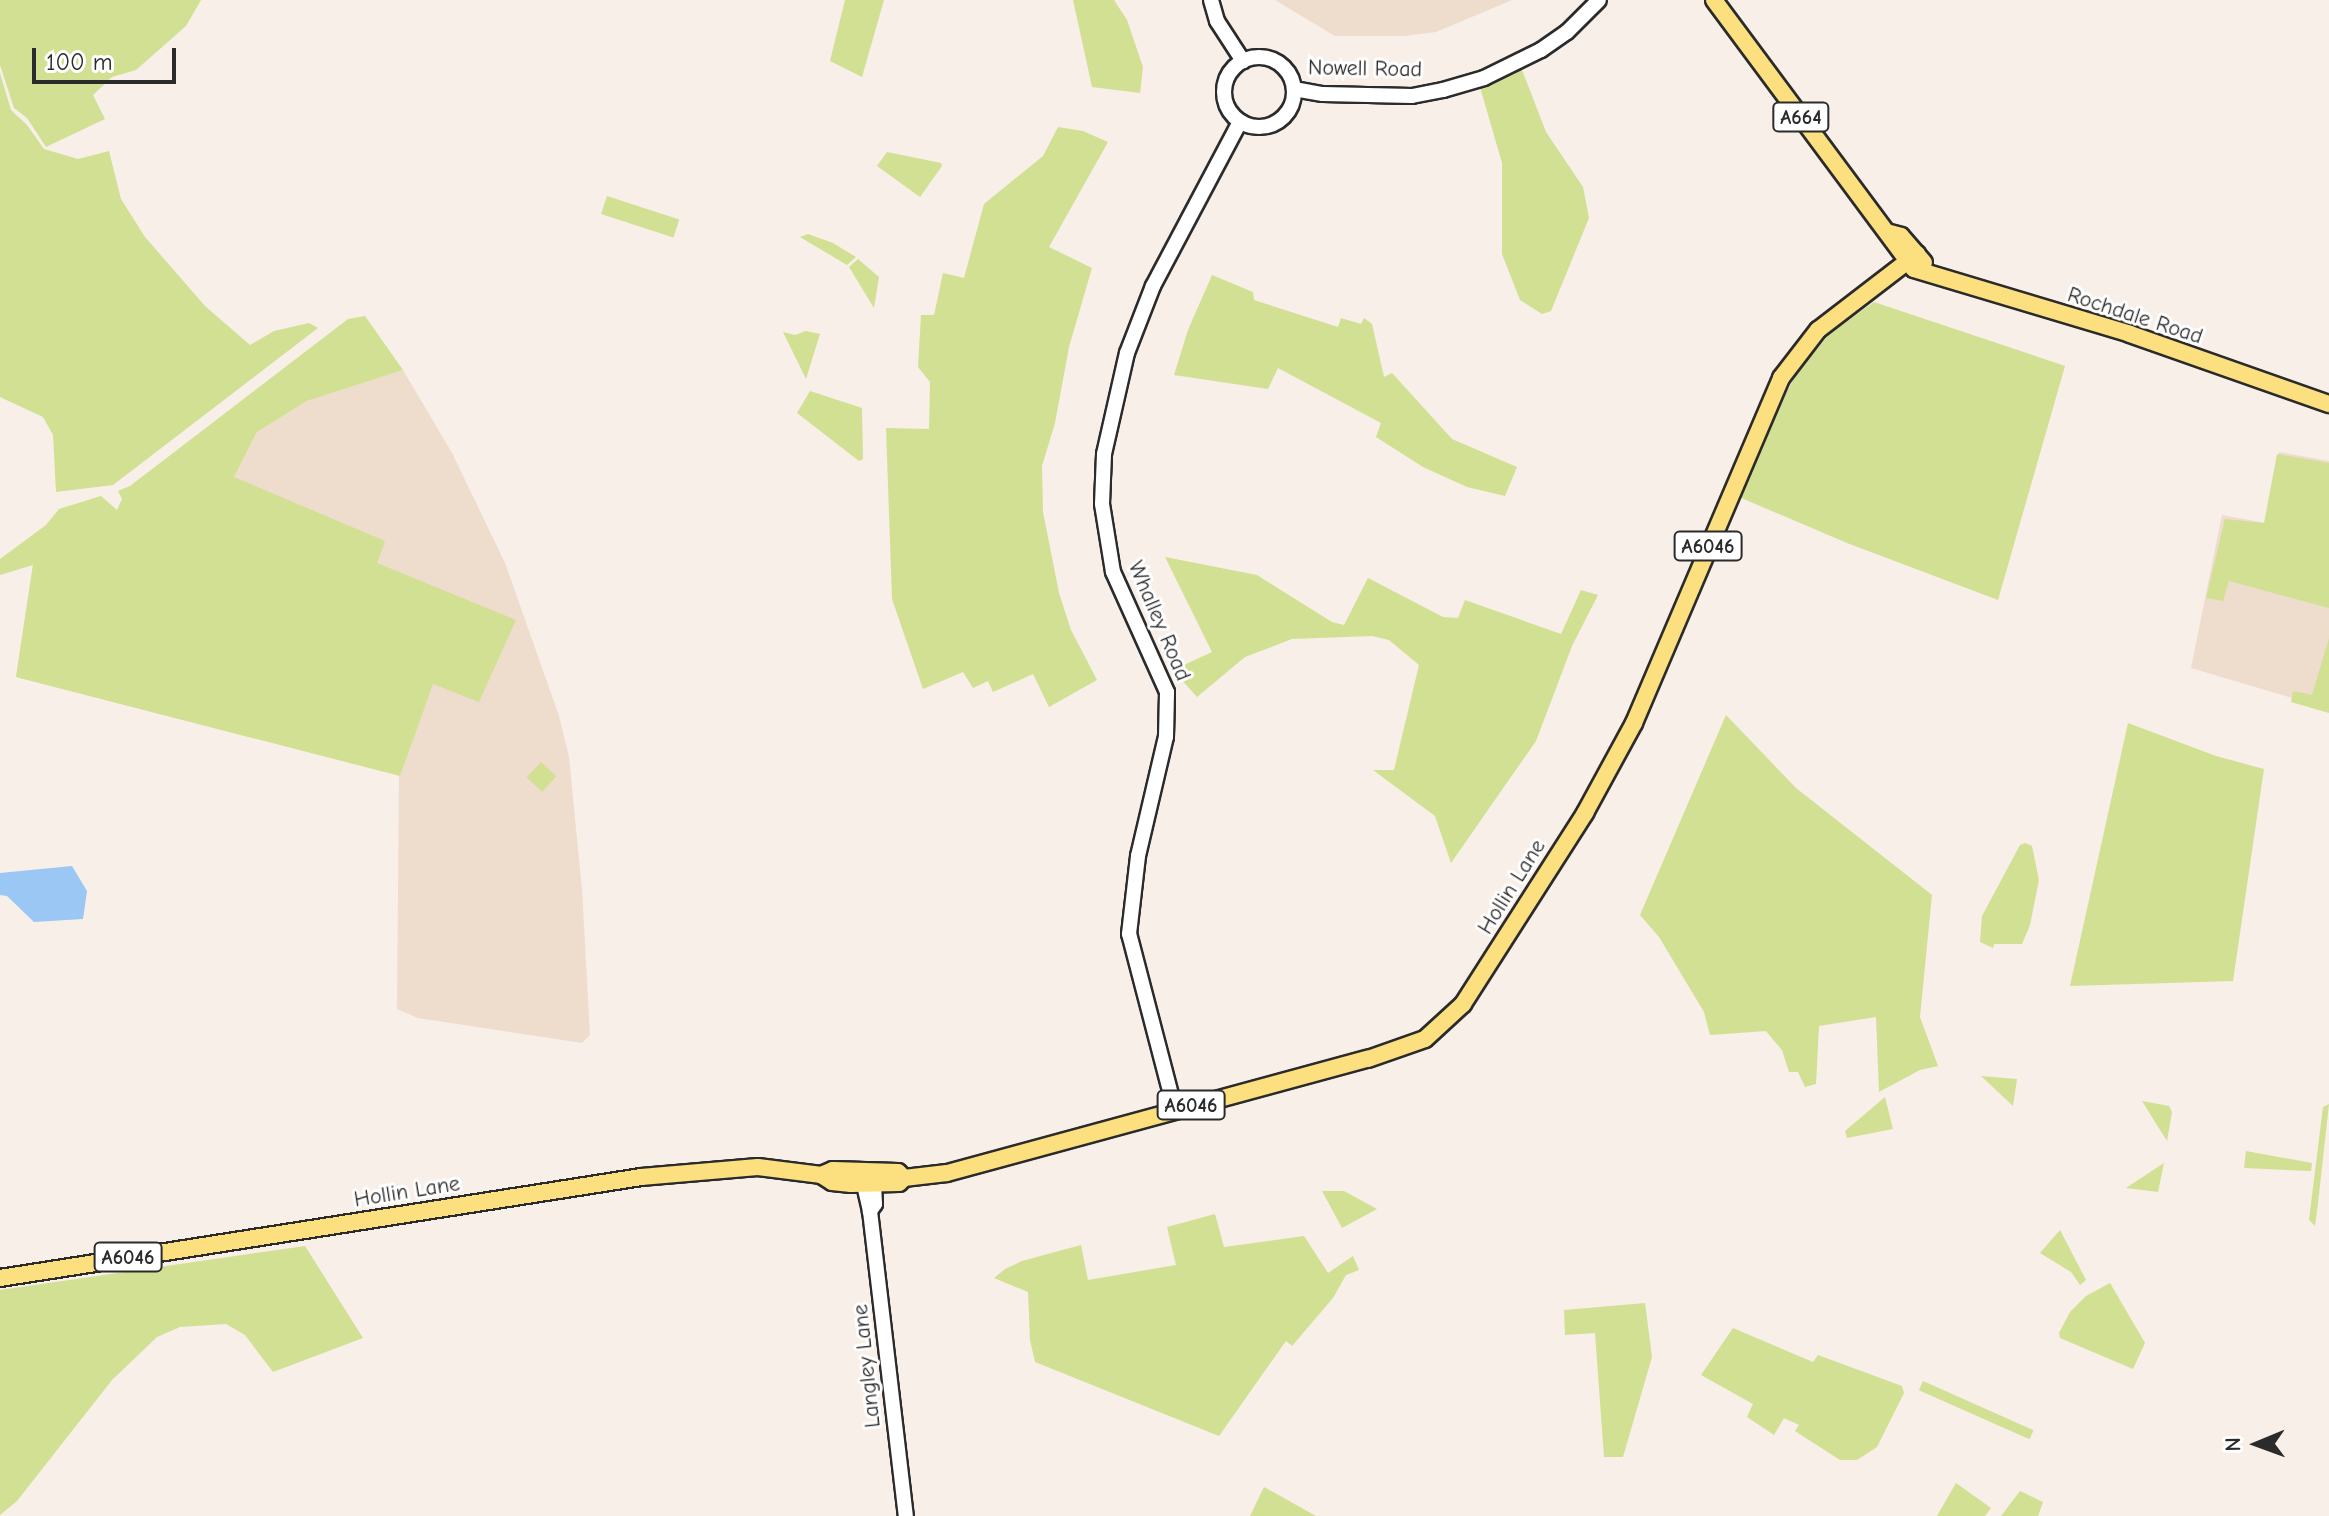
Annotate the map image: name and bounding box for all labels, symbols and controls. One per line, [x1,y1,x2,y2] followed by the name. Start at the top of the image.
[36,32,180,82] scale bar
[46,48,113,76] text: 100 m
[1308,55,1422,83] street label: Nowell Road
[1771,101,1831,133] road number: A664
[2064,282,2206,350] street label: Rochdale Road
[1672,530,1744,562] road number: A6046
[1122,557,1196,685] street label: Whalley Road
[1472,835,1552,939] street label: Hollin Lane
[1155,1089,1227,1121] road number: A6046
[352,1171,462,1213] street label: Hollin Lane
[92,1241,164,1273] road number: A6046
[847,1303,887,1429] street label: Langley Lane
[2217,1404,2297,1484] north arrow
[2220,1437,2246,1452] text: N

